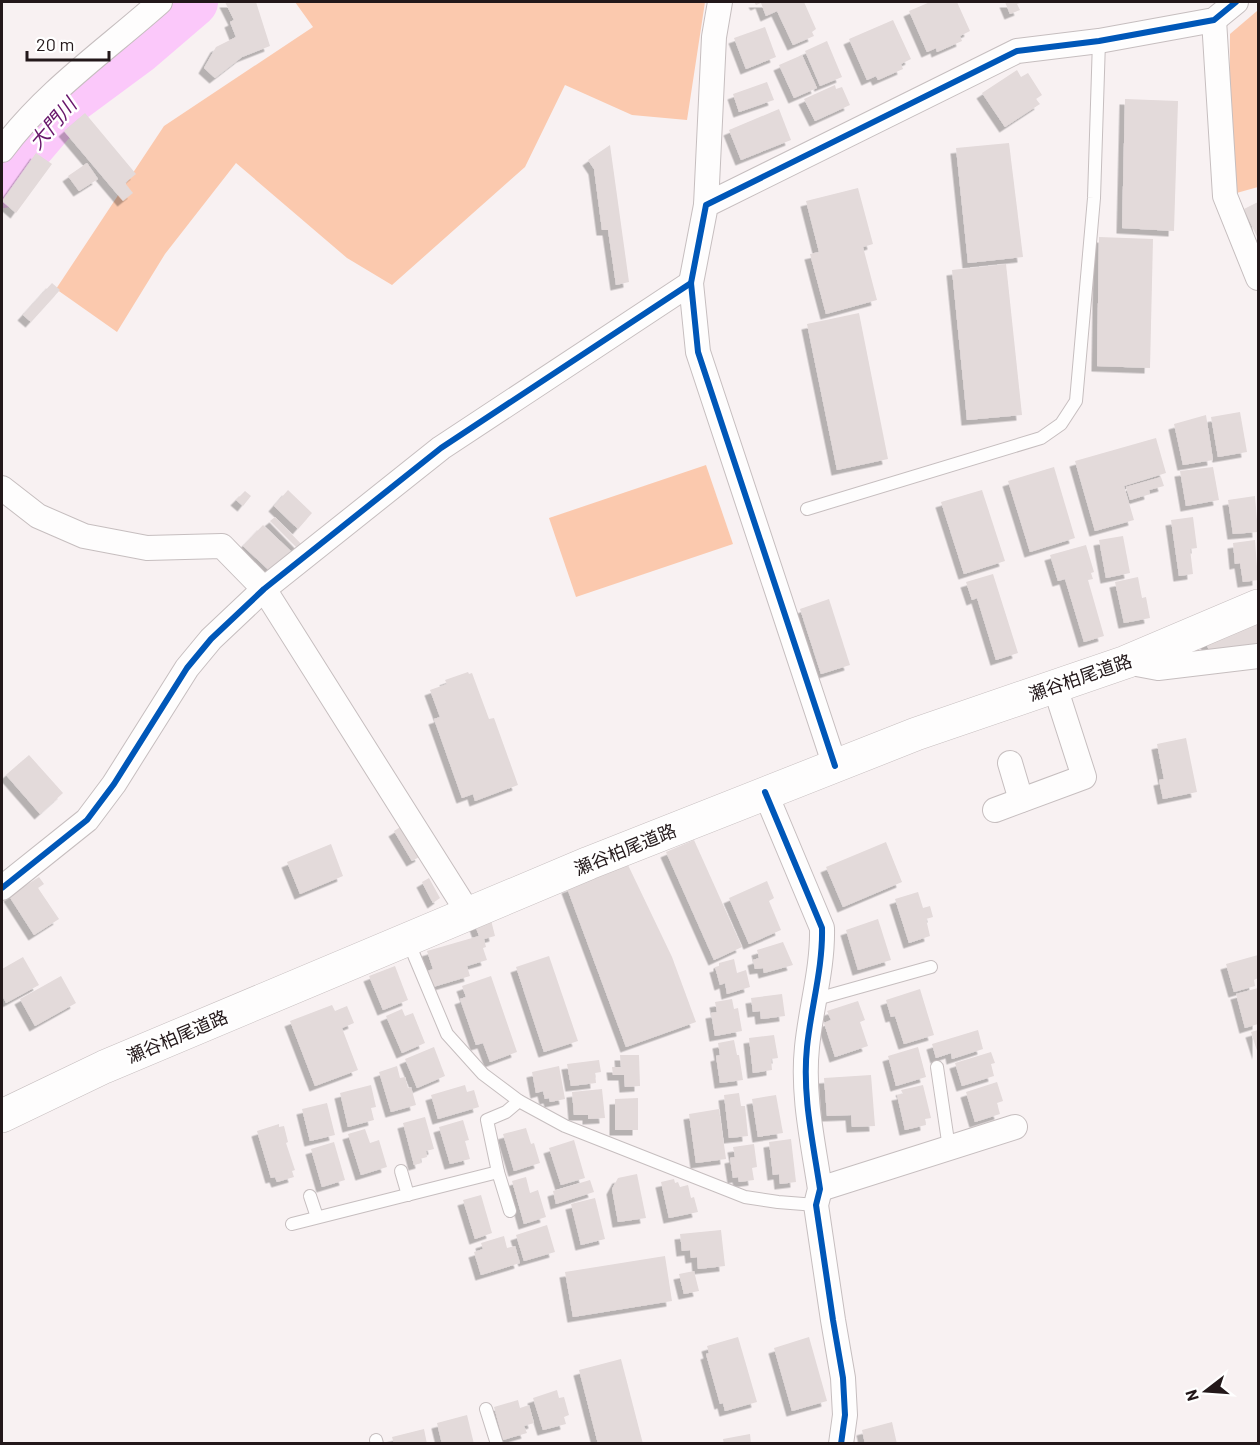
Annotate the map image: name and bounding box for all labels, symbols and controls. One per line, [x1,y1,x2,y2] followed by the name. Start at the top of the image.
[27,24,110,62] scale bar
[36,33,74,55] text: 20 m
[23,91,82,154] water label: 大門川
[1025,649,1135,705] street label: 瀬谷柏尾道路
[571,819,679,879] street label: 瀬谷柏尾道路
[123,1005,231,1067] street label: 瀬谷柏尾道路
[1176,1361,1236,1421] north arrow
[1181,1388,1202,1403] text: N

